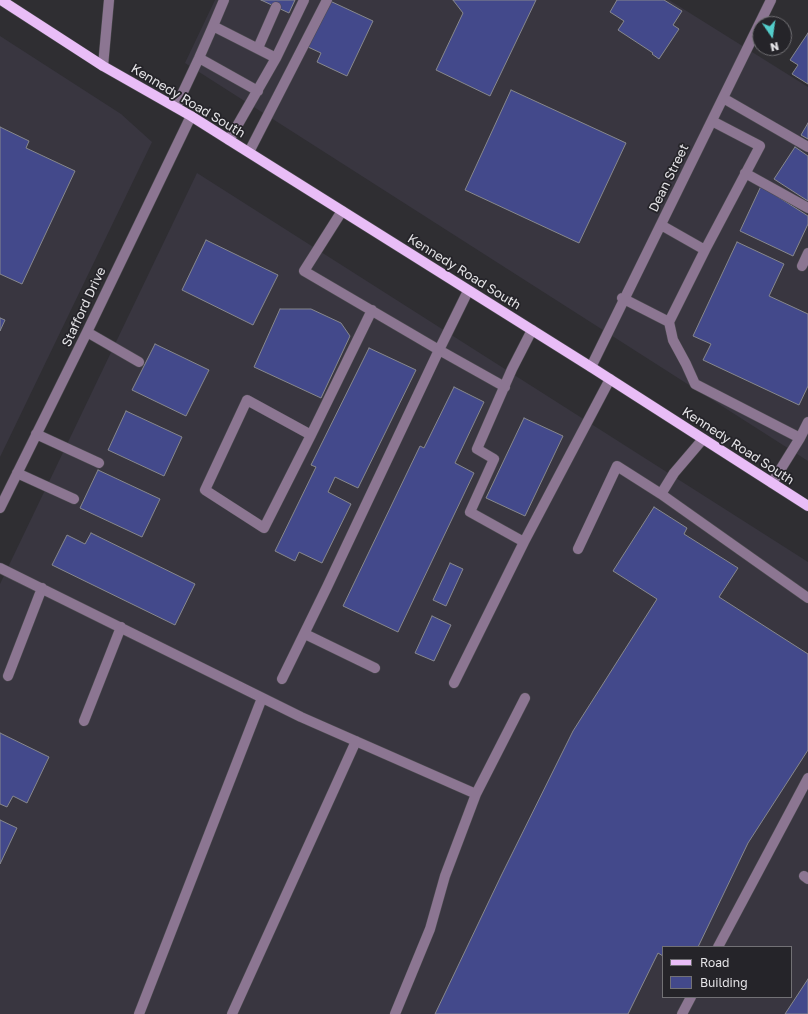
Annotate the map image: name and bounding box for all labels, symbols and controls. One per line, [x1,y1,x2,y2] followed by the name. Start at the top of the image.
[752,16,792,56] north arrow
[769,40,780,54] text: N
[128,61,248,141] street label: Kennedy Road South
[646,141,692,215] street label: Dean Street
[404,231,524,313] street label: Kennedy Road South
[59,265,109,349] street label: Stafford Drive
[679,404,797,488] street label: Kennedy Road South
[662,946,792,998] legend
[700,955,729,970] text: Road
[700,975,748,990] text: Building

